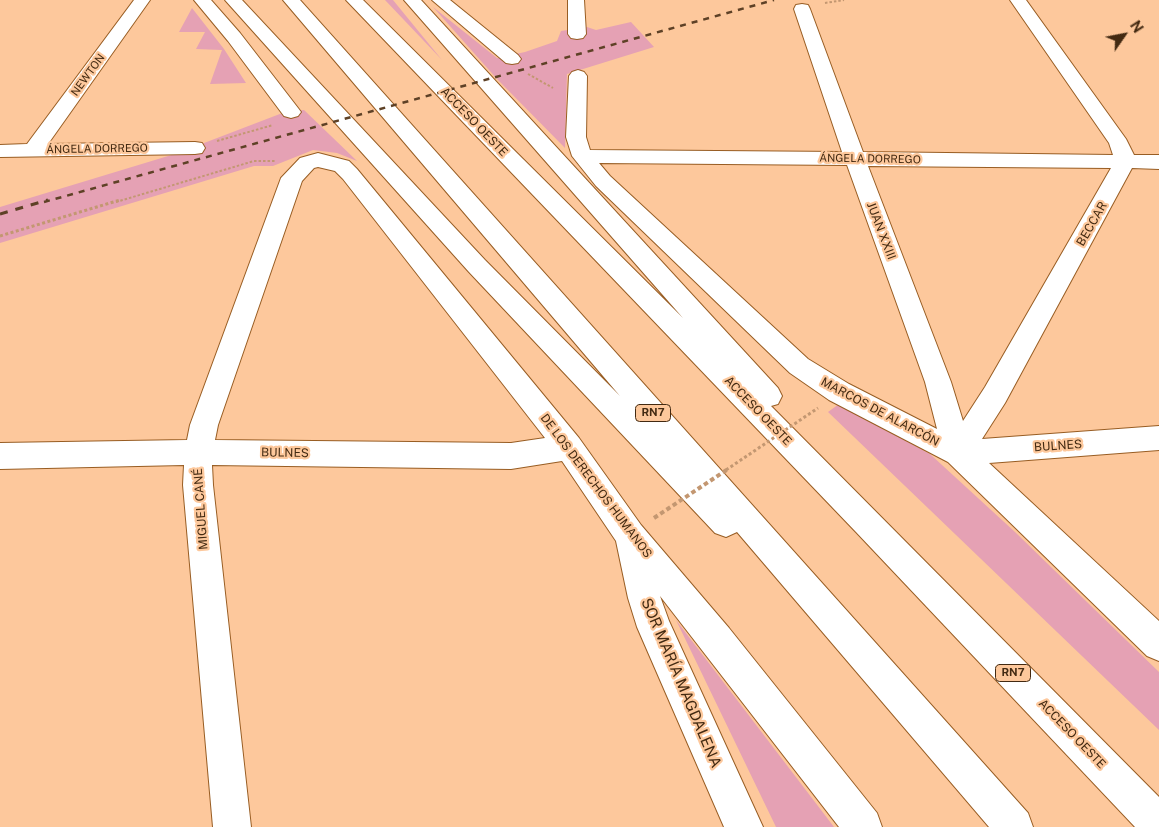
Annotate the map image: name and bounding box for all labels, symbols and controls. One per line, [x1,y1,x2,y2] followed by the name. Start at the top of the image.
[1099,10,1149,60] north arrow
[1127,18,1146,36] text: N
[68,51,108,99] street label: NEWTON
[437,84,511,160] street label: ACCESO OESTE
[46,142,148,156] street label: ÁNGELA DORREGO
[819,152,921,166] street label: ÁNGELA DORREGO
[1074,199,1110,249] street label: BECCAR
[863,200,899,262] street label: JUAN XXIII
[721,373,795,449] street label: ACCESO OESTE
[818,375,942,449] street label: MARCOS DE ALARCÓN
[636,404,670,422] road number: RN7
[537,411,655,561] street label: DE LOS DERECHOS HUMANOS
[1034,437,1082,455] street label: BULNES
[261,445,309,461] street label: BULNES
[191,468,211,550] street label: MIGUEL CANÉ
[637,596,725,770] street label: SOR MARÍA MAGDALENA
[996,664,1030,681] road number: RN7
[1035,696,1109,772] street label: ACCESO OESTE

